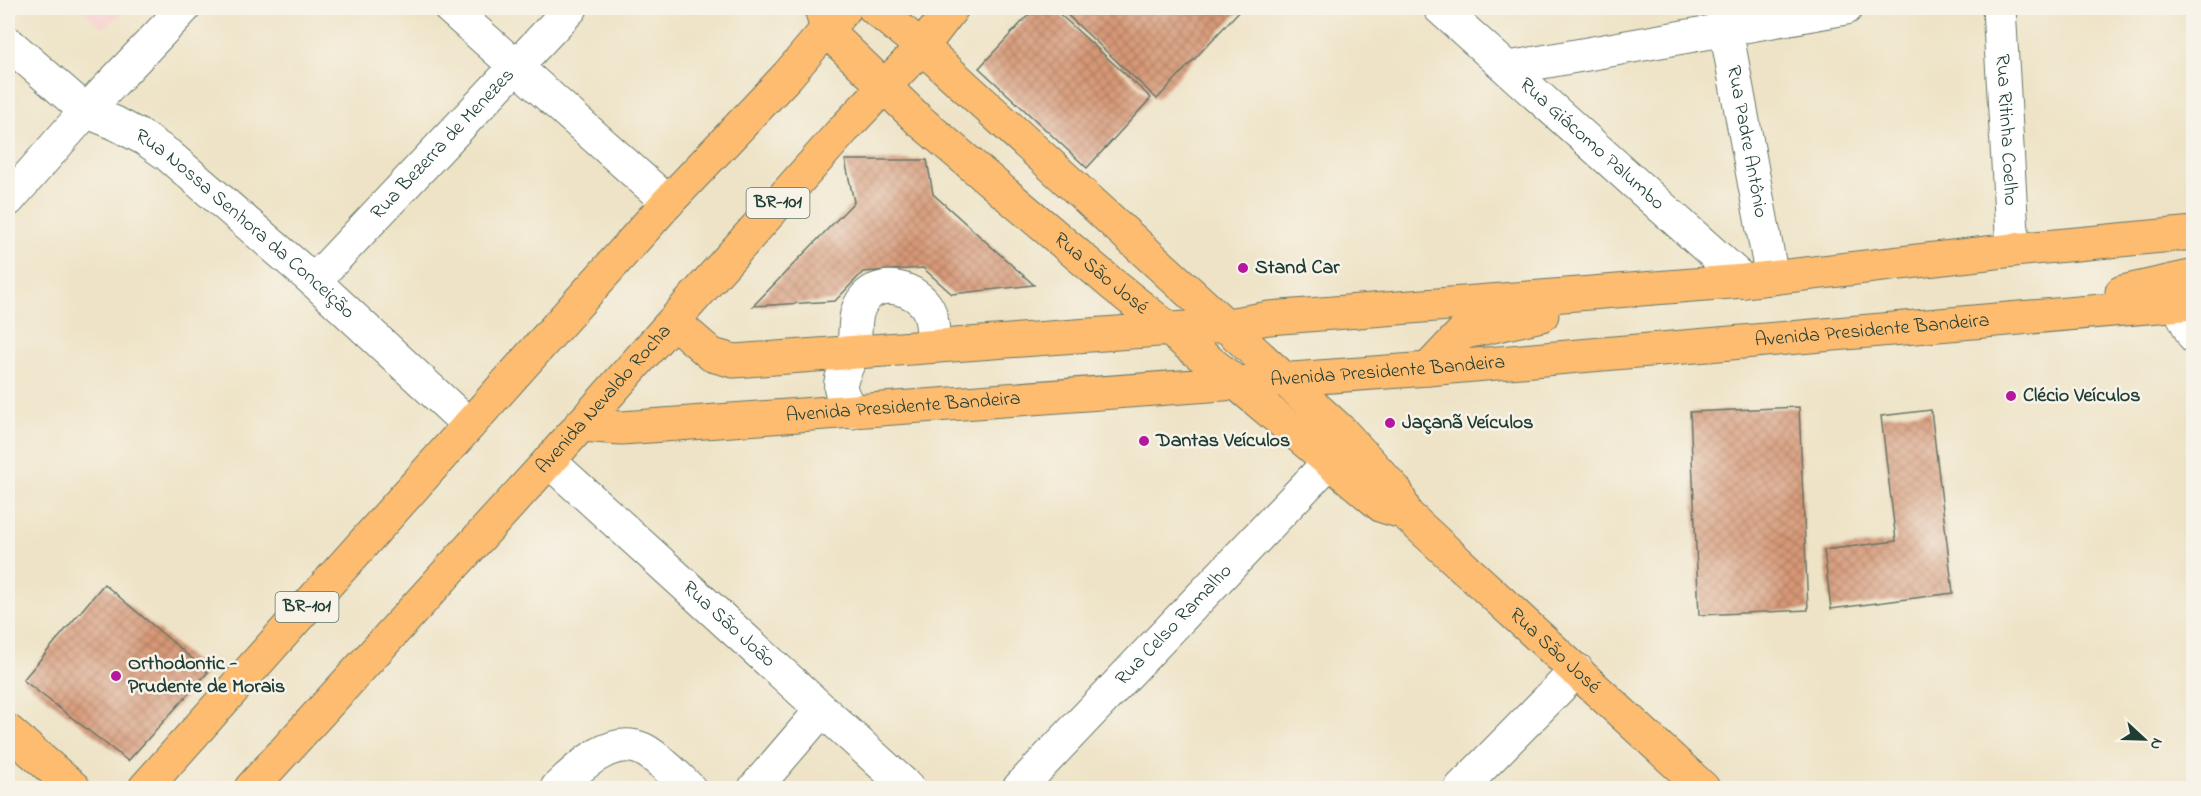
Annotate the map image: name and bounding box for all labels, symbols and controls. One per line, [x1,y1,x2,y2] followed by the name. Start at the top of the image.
[1987,53,2025,207] street label: Rua Ritinha Coelho
[364,62,522,227] street label: Rua Bezerra de Menezes
[1718,63,1775,220] street label: Rua Padre Antônio
[1512,71,1671,218] street label: Rua Giácomo Palumbo
[130,122,361,326] street label: Rua Nossa Senhora da Conceição
[746,188,810,218] road number: BR-101
[1047,226,1155,322] street label: Rua São José
[1255,254,1340,283] place label: Stand Car
[1236,261,1250,275] marker: Stand Car
[1754,306,1991,355] street label: Avenida Presidente Bandeira
[529,318,678,481] street label: Avenida Nevaldo Rocha
[1269,348,1506,395] street label: Avenida Presidente Bandeira
[2023,382,2140,411] place label: Clécio Veículos
[785,384,1022,430] street label: Avenida Presidente Bandeira
[2004,389,2018,403] marker: Clécio Veículos
[1402,409,1533,438] place label: Jaçanã Veículos
[1383,416,1397,430] marker: Jaçanã Veículos
[1155,427,1290,456] place label: Dantas Veículos
[1137,434,1151,448] marker: Dantas Veículos
[1109,557,1239,692] street label: Rua Celso Ramalho
[676,574,782,675] street label: Rua São João
[276,592,338,622] road number: BR-101
[1502,601,1607,701] street label: Rua São José
[128,650,285,702] place label: Orthodontic - Prudente de Morais
[109,669,123,683] marker: Orthodontic - Prudente de Morais
[2114,709,2174,769] north arrow
[2143,734,2169,754] text: N

